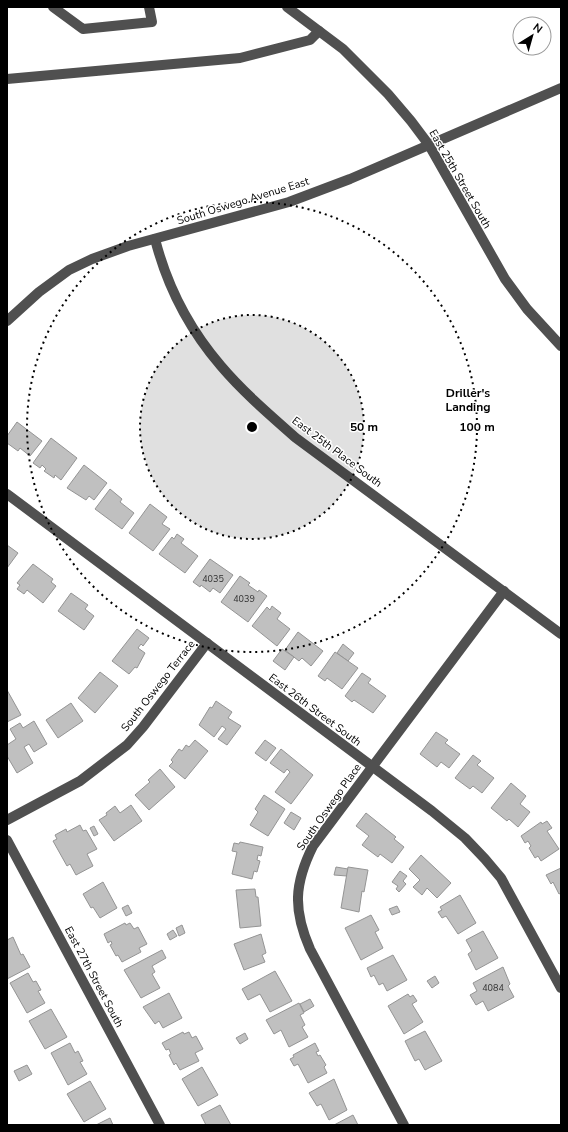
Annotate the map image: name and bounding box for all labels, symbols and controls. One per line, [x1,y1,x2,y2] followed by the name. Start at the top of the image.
[512,16,552,56] north arrow
[530,20,546,37] text: N
[425,127,495,231] street label: East 25th Street South
[175,174,311,228] street label: South Oswego Avenue East
[446,385,490,415] district label: Driller's Landing
[289,413,385,491] street label: East 25th Place South
[350,419,378,435] text: 50 m
[459,419,495,435] text: 100 m
[245,420,259,434] centre of rings
[202,573,224,585] house number: 4035
[233,593,255,605] house number: 4039
[118,637,199,735] street label: South Oswego Terrace
[266,670,364,750] street label: East 26th Street South
[293,760,365,853] street label: South Oswego Place
[61,924,127,1030] street label: East 27th Street South
[482,982,504,994] house number: 4084

